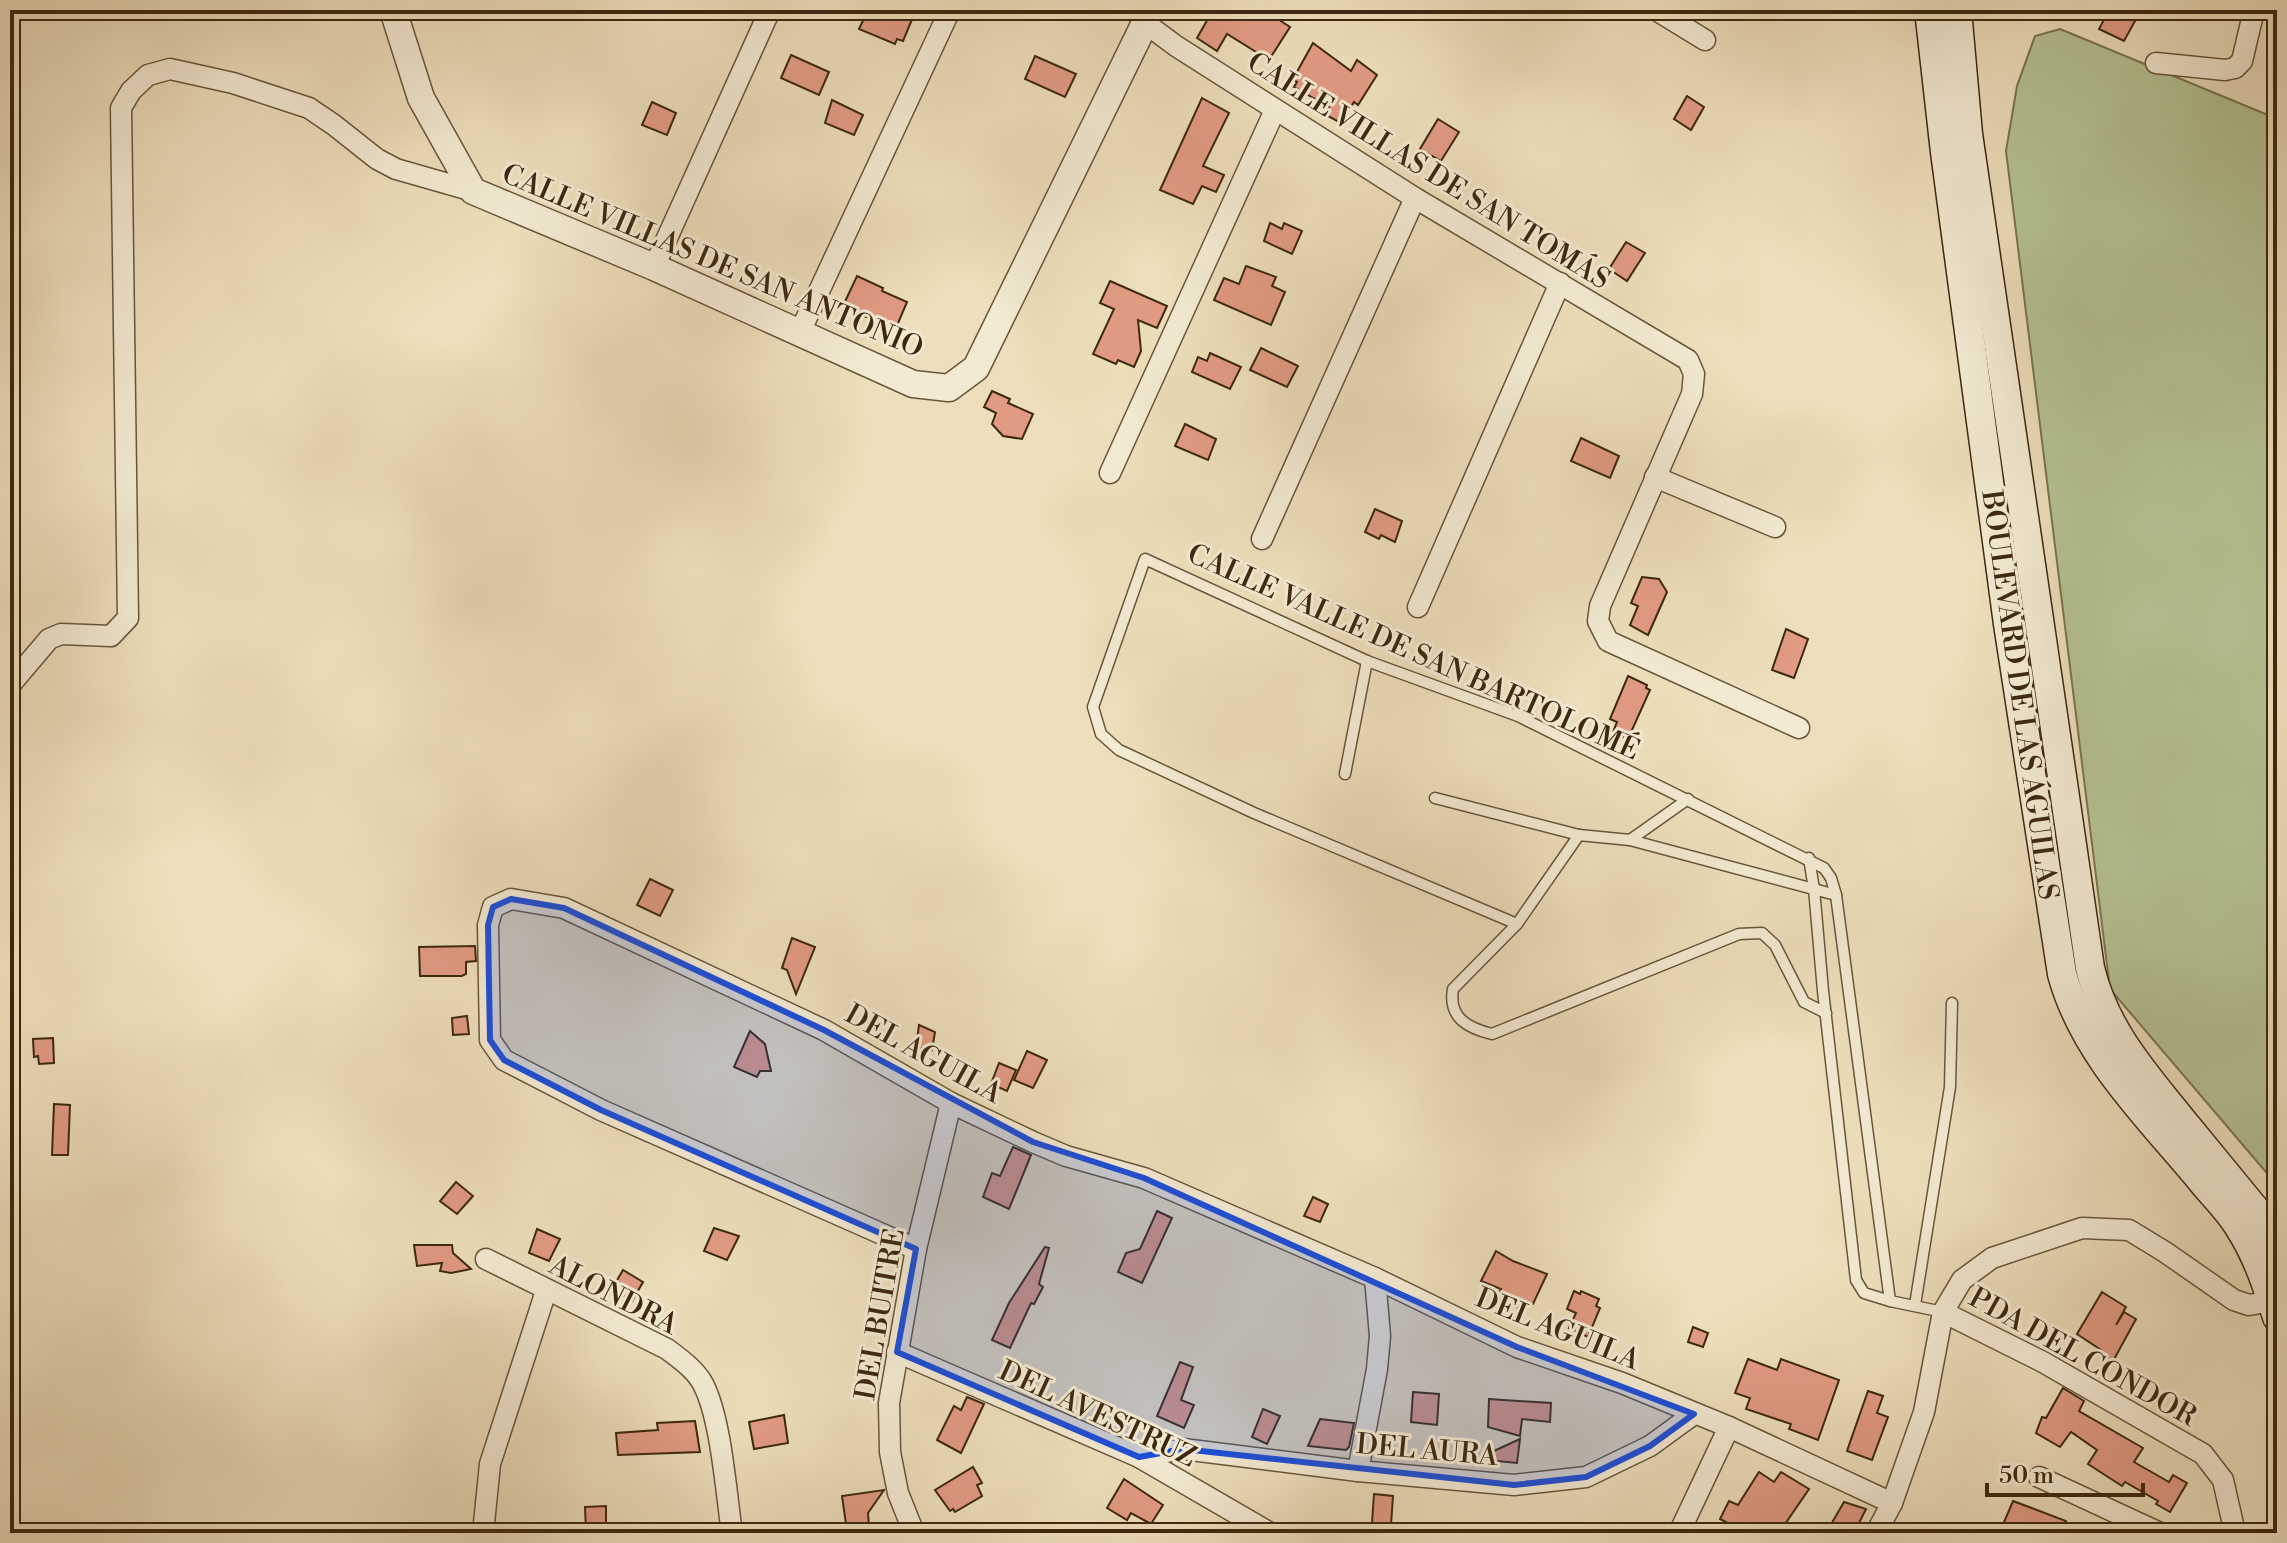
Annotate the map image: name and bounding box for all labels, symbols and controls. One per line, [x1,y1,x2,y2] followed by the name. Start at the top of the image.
[1240,43,1617,298] street label: CALLE VILLAS DE SAN TOMÁS
[497,157,928,366] street label: CALLE VILLAS DE SAN ANTONIO
[1973,487,2068,902] street label: BOULEVARD DE LAS ÁGUILAS
[1182,535,1646,768] street label: CALLE VALLE DE SAN BARTOLOMÉ
[839,997,1008,1112] street label: DEL AGUILA
[848,1226,913,1403] street label: DEL BUITRE
[542,1248,684,1343] street label: ALONDRA
[1963,1280,2203,1435] street label: PDA DEL CONDOR
[1470,1281,1645,1378] street label: DEL AGUILA
[993,1353,1201,1475] street label: DEL AVESTRUZ
[1355,1427,1500,1474] street label: DEL AURA
[1987,1447,2143,1497] scale bar
[1999,1461,2054,1491] text: 50 m

